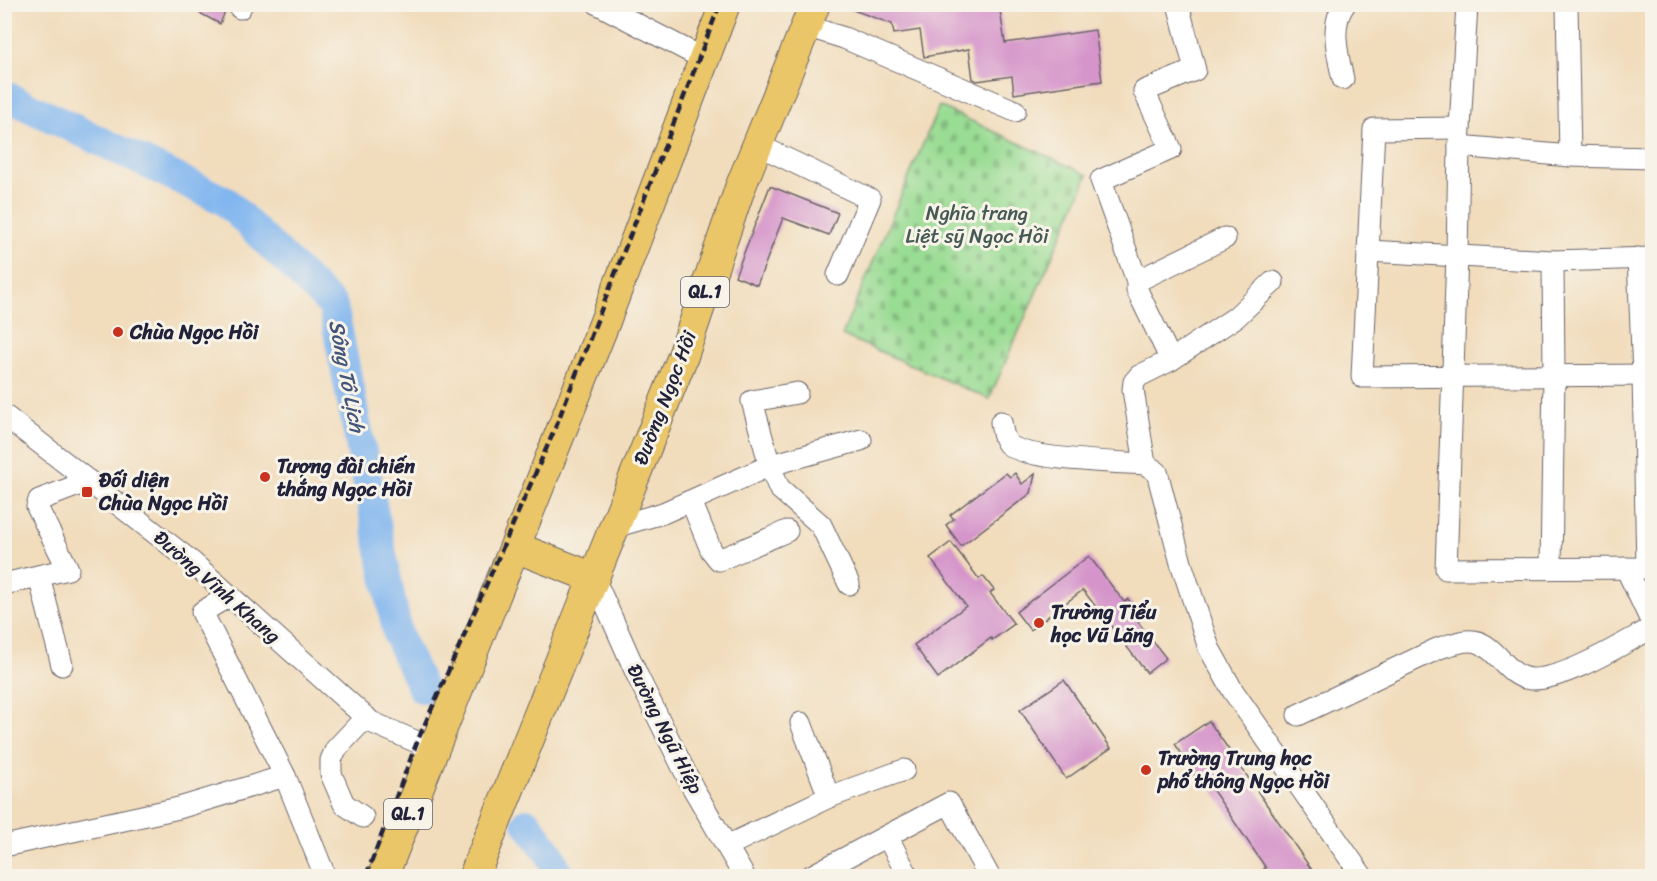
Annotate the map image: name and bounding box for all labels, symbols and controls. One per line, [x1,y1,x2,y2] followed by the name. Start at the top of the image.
[906,196,1050,254] park label: Nghĩa trang Liệt sỹ Ngọc Hồi
[681,277,729,307] road number: QL.1
[129,315,260,350] place label: Chùa Ngọc Hồi
[318,317,377,437] water label: Sông Tô Lịch
[623,324,707,470] street label: Đường Ngọc Hồi
[111,325,125,339] marker: Chùa Ngọc Hồi
[277,449,415,507] place label: Tượng đài chiến thắng Ngọc Hồi
[98,463,229,521] place label: Đối diện Chùa Ngọc Hồi
[258,470,272,484] marker: Tượng đài chiến thắng Ngọc Hồi
[80,485,94,499] marker: Đối diện Chùa Ngọc Hồi
[145,521,289,653] street label: Đường Vĩnh Khang
[1050,595,1157,653] place label: Trường Tiểu học Vũ Lăng
[1032,616,1046,630] marker: Trường Tiểu học Vũ Lăng
[617,657,713,801] street label: Đường Ngũ Hiệp
[1156,741,1331,799] place label: Trường Trung học phổ thông Ngọc Hồi
[1139,763,1153,777] marker: Trường Trung học phổ thông Ngọc Hồi
[384,799,432,829] road number: QL.1

